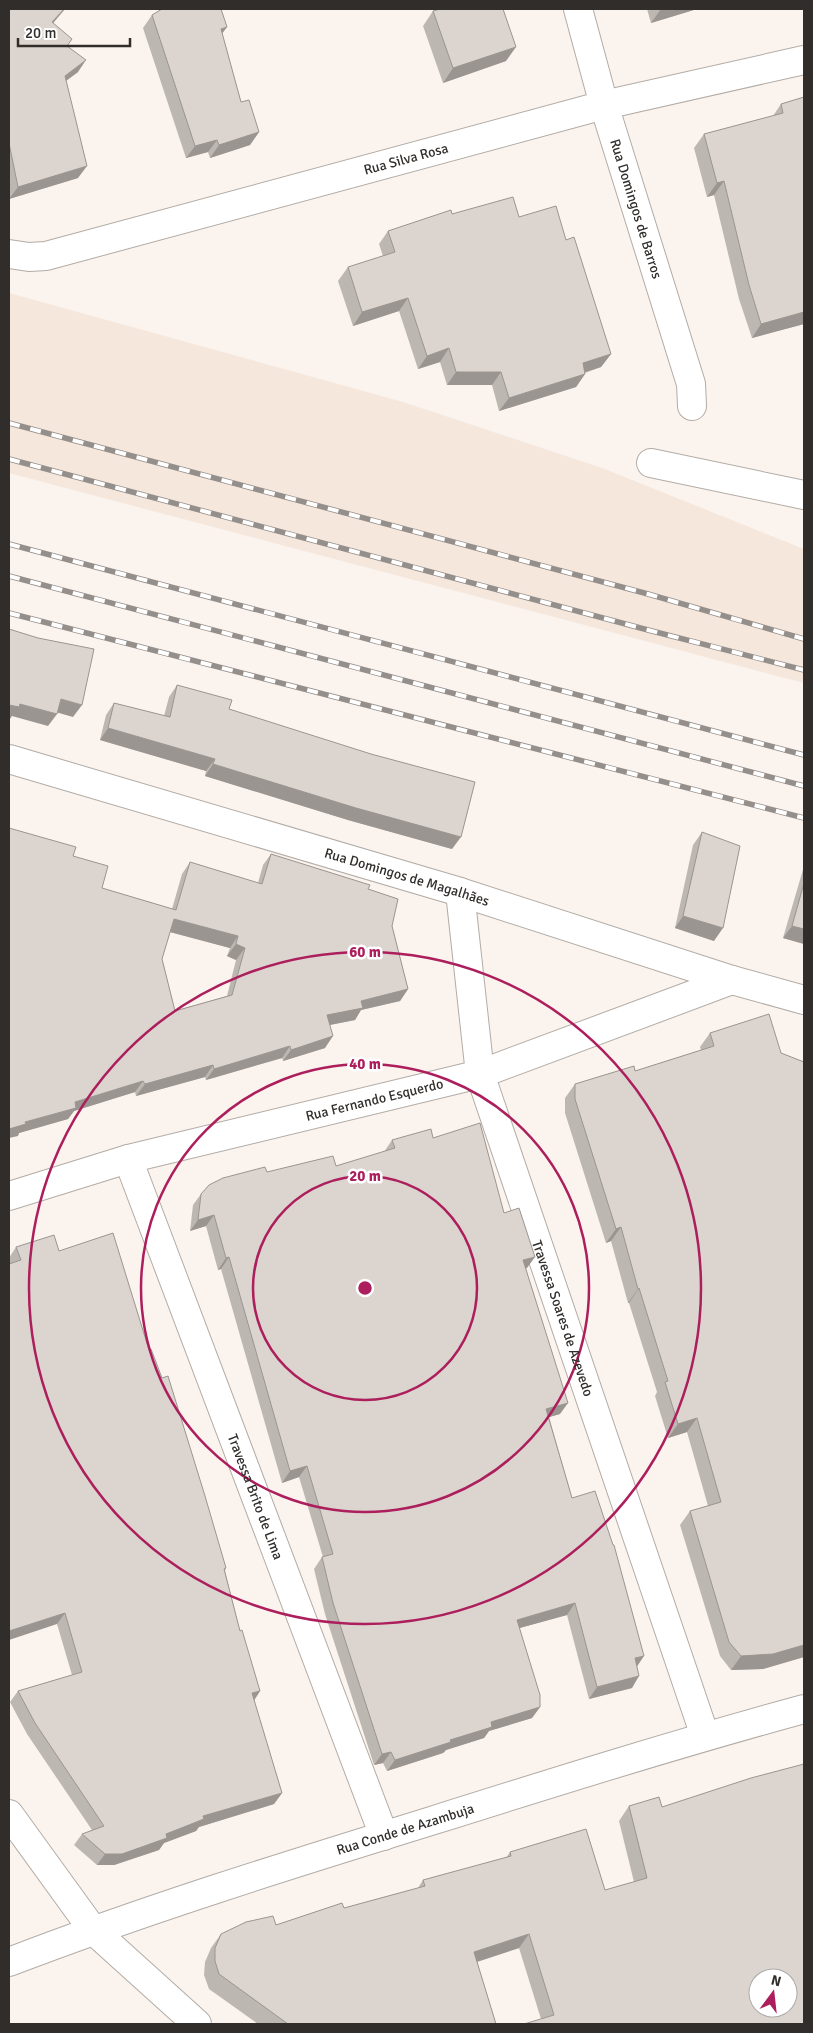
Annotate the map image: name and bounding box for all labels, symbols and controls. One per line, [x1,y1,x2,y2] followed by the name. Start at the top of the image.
[18,15,130,47] scale bar
[25,24,56,42] text: 20 m
[607,137,666,281] street label: Rua Domingos de Barros
[362,139,450,178] street label: Rua Silva Rosa
[323,844,492,909] street label: Rua Domingos de Magalhães
[349,943,381,961] text: 60 m
[349,1055,381,1073] text: 40 m
[304,1075,445,1124] street label: Rua Fernando Esquerdo
[349,1167,381,1185] text: 20 m
[529,1238,597,1399] street label: Travessa Soares de Azevedo
[356,1279,374,1297] centre of rings
[224,1431,287,1562] street label: Travessa Brito de Lima
[334,1799,476,1858] street label: Rua Conde de Azambuja
[748,1968,798,2018] north arrow
[769,1971,783,1990] text: N

